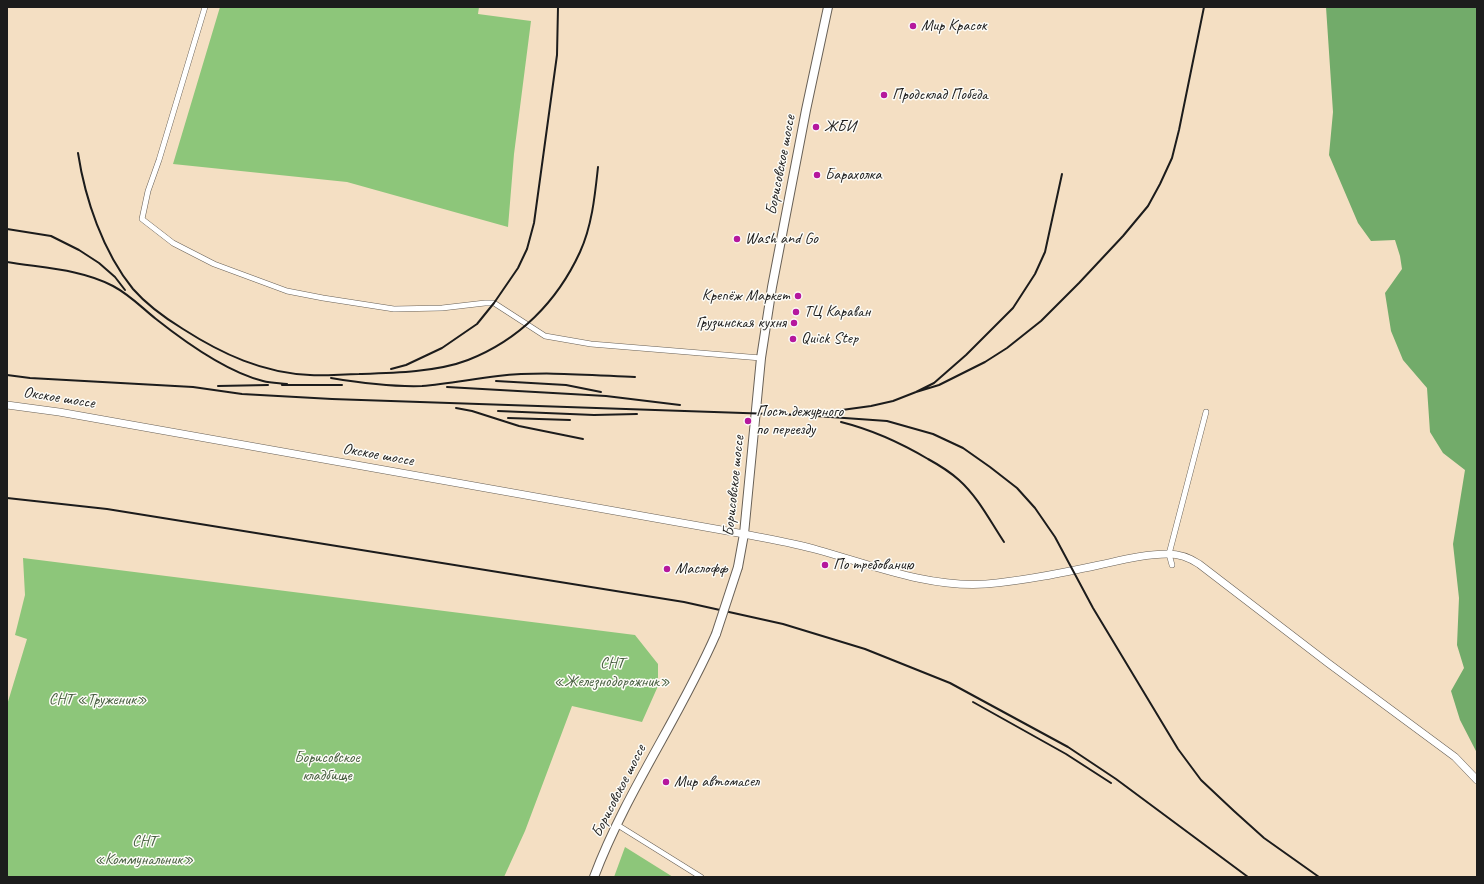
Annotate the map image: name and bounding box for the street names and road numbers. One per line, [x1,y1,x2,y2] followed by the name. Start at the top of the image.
[762,114,800,216] street label: Борисовское шоссе
[22,383,96,413] street label: Окское шоссе
[719,435,749,537] street label: Борисовское шоссе
[341,439,415,471] street label: Окское шоссе
[588,742,650,840] street label: Борисовское шоссе

